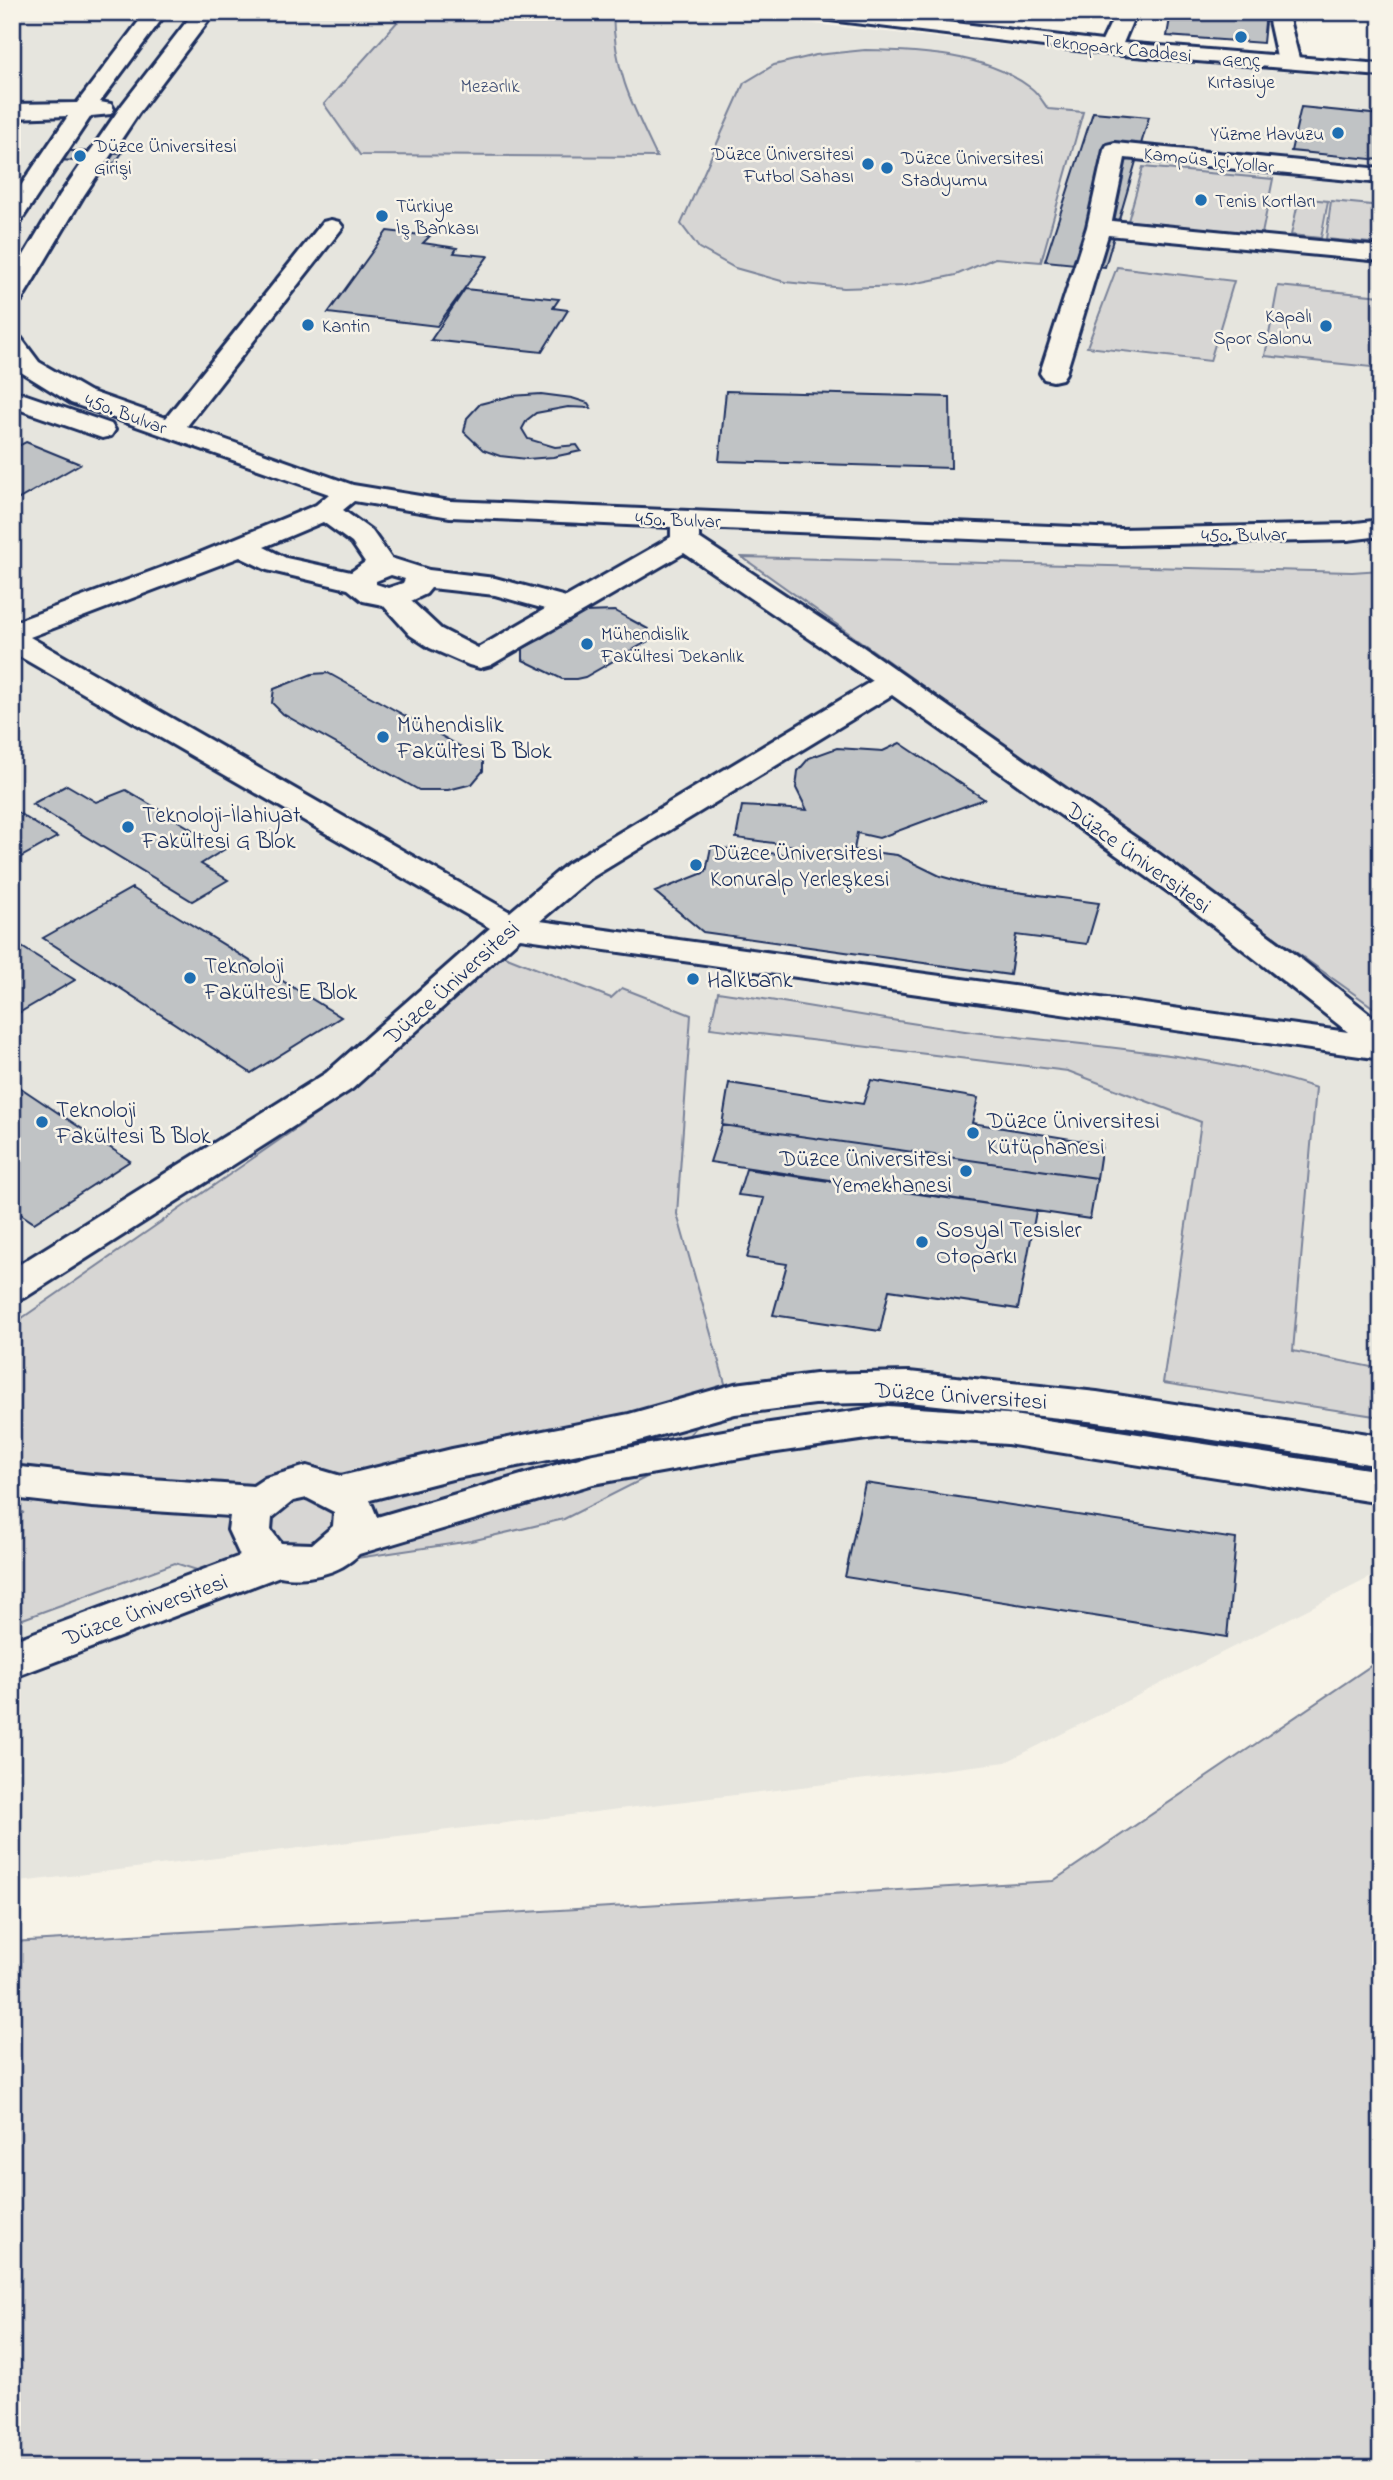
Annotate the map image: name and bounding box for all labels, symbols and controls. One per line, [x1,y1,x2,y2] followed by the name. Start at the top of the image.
[1041,28,1193,71] street label: Teknopark Caddesi
[1233,29,1249,45] marker: Genç Kırtasiye
[1207,48,1275,98] place label: Genç Kırtasiye
[460,74,520,101] park label: Mezarlık
[1210,122,1324,149] place label: Yüzme Havuzu
[1330,125,1346,141] marker: Yüzme Havuzu
[93,134,237,183] place label: Düzce Üniversitesi Girişi
[1142,141,1275,182] street label: Kampüs İçi Yollar
[710,142,854,191] place label: Düzce Üniversitesi Futbol Sahası
[900,146,1044,196] place label: Düzce Üniversitesi Stadyumu
[72,148,88,164] marker: Düzce Üniversitesi Girişi
[860,156,876,172] marker: Düzce Üniversitesi Futbol Sahası
[879,160,895,176] marker: Düzce Üniversitesi Stadyumu
[1215,189,1316,216] place label: Tenis Kortları
[1193,192,1209,208] marker: Tenis Kortları
[396,194,479,243] place label: Türkiye İş Bankası
[374,208,390,224] marker: Türkiye İş Bankası
[1213,304,1312,353] place label: Kapalı Spor Salonu
[322,314,370,341] place label: Kantin
[300,317,316,333] marker: Kantin
[1318,318,1334,334] marker: Kapalı Spor Salonu
[80,388,170,443] street label: 450. Bulvar
[635,507,721,536] street label: 450. Bulvar
[1201,522,1287,551] street label: 450. Bulvar
[600,622,745,671] place label: Mühendislik Fakültesi Dekanlık
[579,636,595,652] marker: Mühendislik Fakültesi Dekanlık
[396,710,552,769] place label: Mühendislik Fakültesi B Blok
[375,729,391,745] marker: Mühendislik Fakültesi B Blok
[1057,794,1217,923] street label: Düzce Üniversitesi
[141,800,301,859] place label: Teknoloji-İlahiyat Fakültesi G Blok
[120,819,136,835] marker: Teknoloji-İlahiyat Fakültesi G Blok
[709,838,889,897] place label: Düzce Üniversitesi Konuralp Yerleşkesi
[688,857,704,873] marker: Düzce Üniversitesi Konuralp Yerleşkesi
[377,914,528,1055] street label: Düzce Üniversitesi
[203,951,358,1010] place label: Teknoloji Fakültesi E Blok
[707,965,794,998] place label: Halkbank
[182,970,198,986] marker: Teknoloji Fakültesi E Blok
[685,971,701,987] marker: Halkbank
[55,1095,211,1154] place label: Teknoloji Fakültesi B Blok
[986,1106,1160,1165] place label: Düzce Üniversitesi Kütüphanesi
[34,1114,50,1130] marker: Teknoloji Fakültesi B Blok
[965,1125,981,1141] marker: Düzce Üniversitesi Kütüphanesi
[778,1144,952,1203] place label: Düzce Üniversitesi Yemekhanesi
[958,1163,974,1179] marker: Düzce Üniversitesi Yemekhanesi
[936,1215,1082,1274] place label: Sosyal Tesisler Otoparkı
[914,1234,930,1250] marker: Sosyal Tesisler Otoparkı
[873,1375,1048,1420] street label: Düzce Üniversitesi
[58,1566,233,1657] street label: Düzce Üniversitesi

